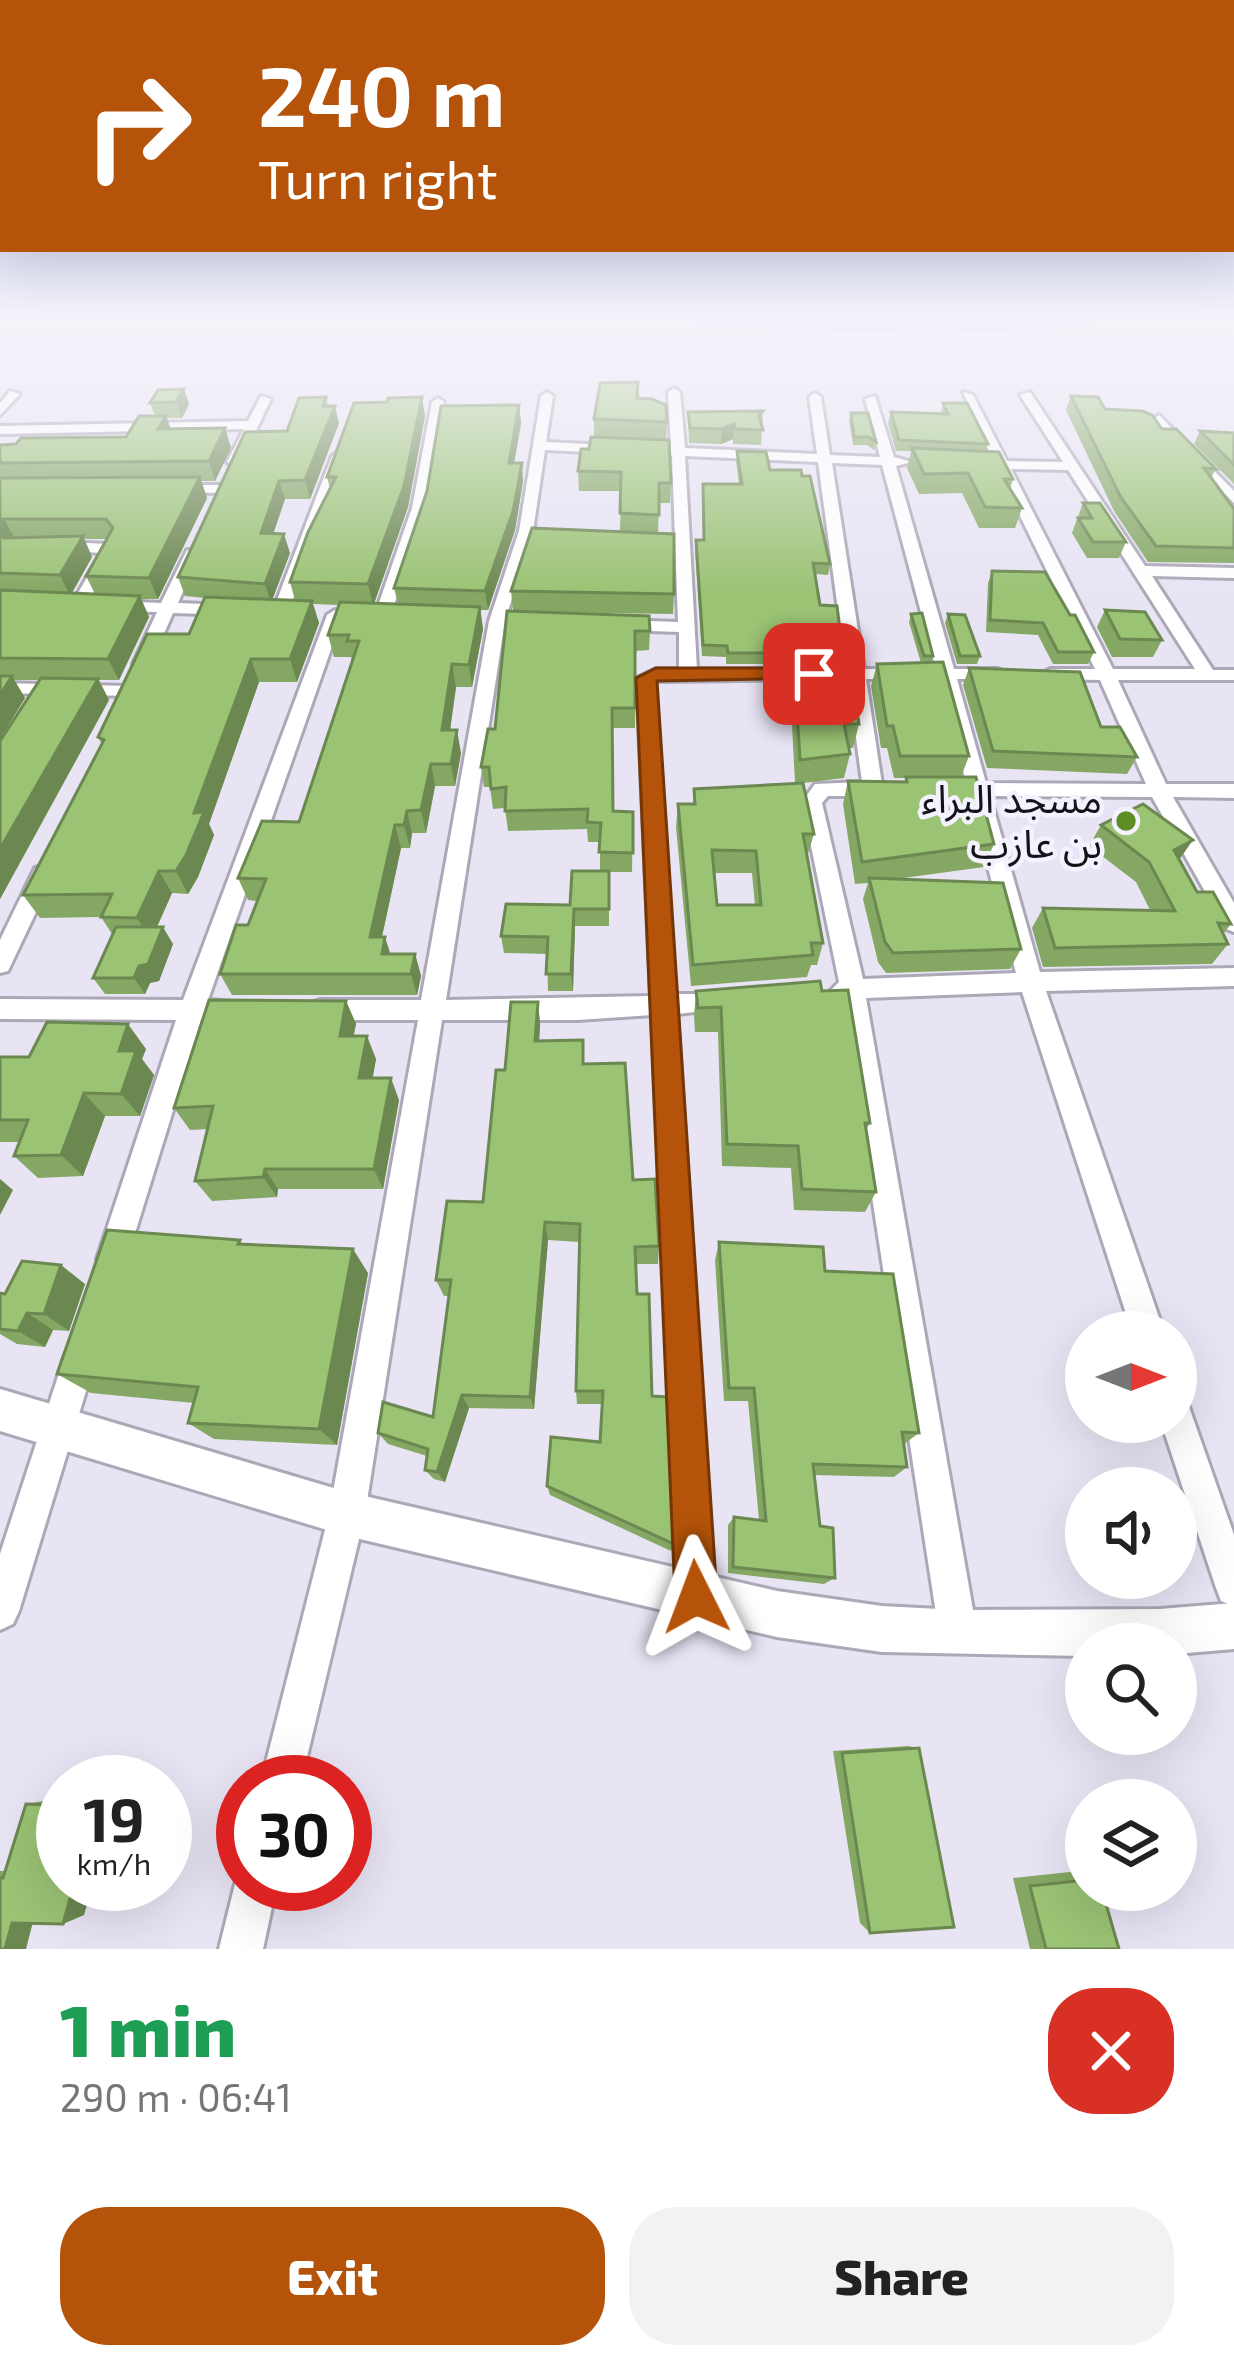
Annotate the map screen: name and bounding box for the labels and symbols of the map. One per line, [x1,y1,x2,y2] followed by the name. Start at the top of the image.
[763,623,865,725] pin
[922,774,1102,867] place label: مسجد البراء بن عازب
[1113,808,1139,834] marker: مسجد البراء بن عازب
[1065,1311,1197,1443] north arrow
[633,1534,759,1660] position arrow
[216,1755,372,1911] speed limit sign: 30

